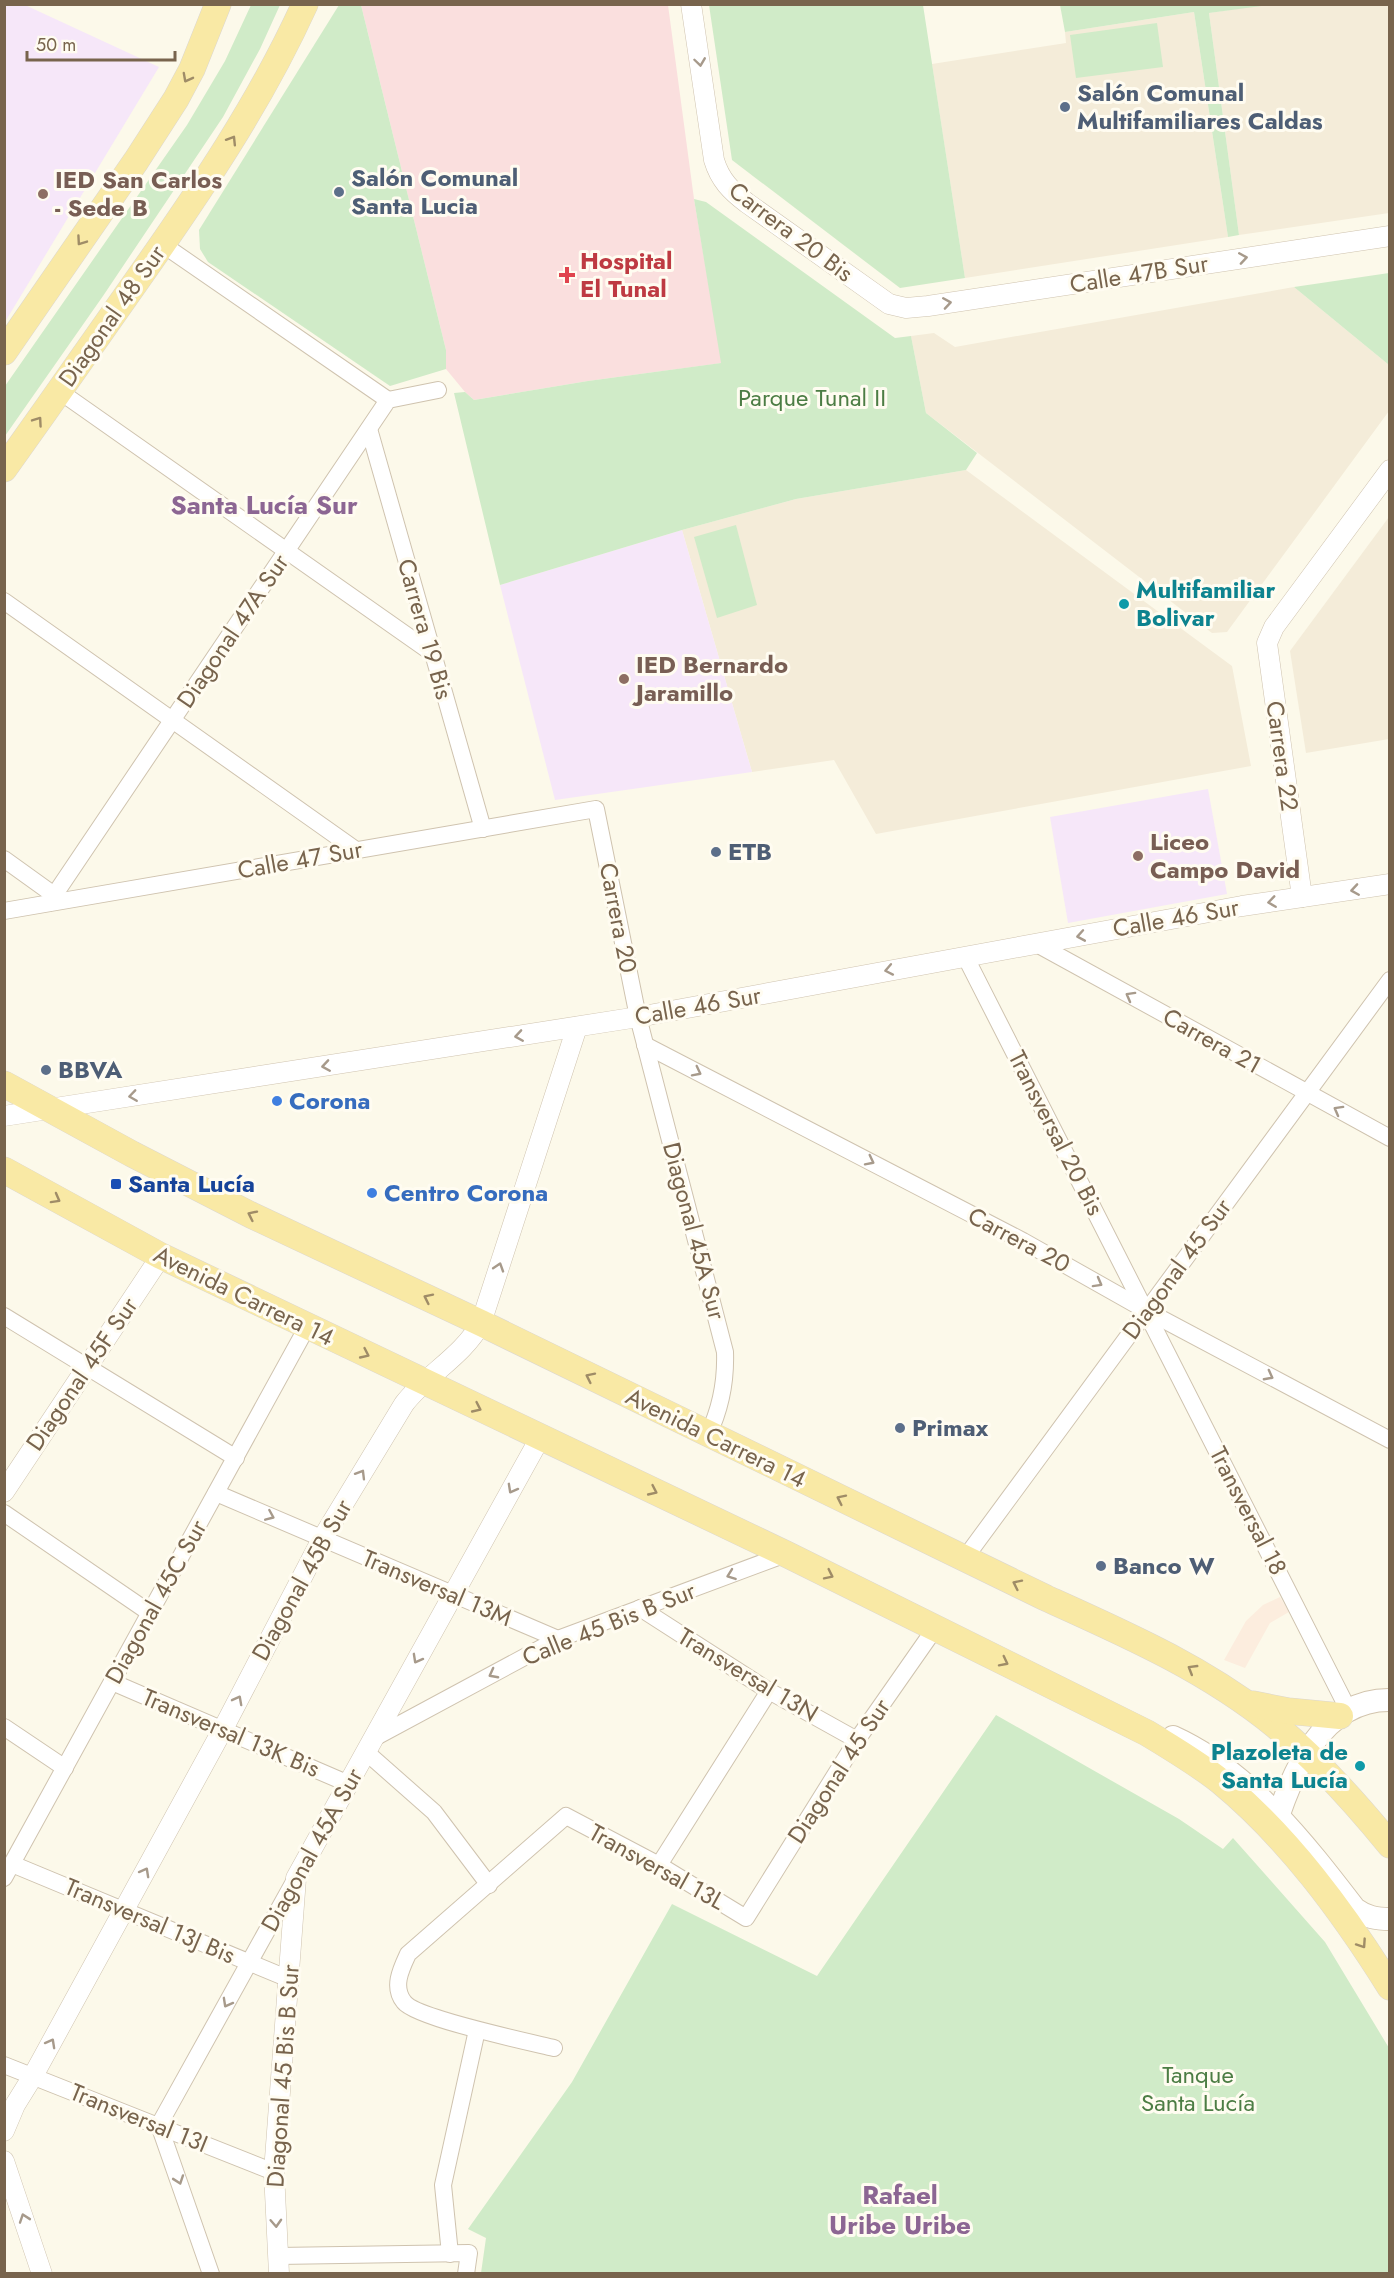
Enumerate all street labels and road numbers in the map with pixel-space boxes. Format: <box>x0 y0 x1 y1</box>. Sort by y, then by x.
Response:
street label: Carrera 20 Bis <box>722 173 861 290</box>
street label: Diagonal 48 Sur <box>50 237 174 394</box>
street label: Calle 47B Sur <box>1067 245 1211 302</box>
street label: Diagonal 47A Sur <box>168 546 298 715</box>
street label: Carrera 19 Bis <box>389 555 462 703</box>
street label: Carrera 22 <box>1257 699 1308 813</box>
street label: Calle 47 Sur <box>235 831 366 888</box>
street label: Carrera 20 <box>591 860 646 976</box>
street label: Calle 46 Sur <box>1110 889 1243 946</box>
street label: Calle 46 Sur <box>632 977 765 1034</box>
street label: Carrera 21 <box>1157 999 1268 1082</box>
street label: Transversal 20 Bis <box>1000 1044 1113 1221</box>
street label: Diagonal 45A Sur <box>654 1138 735 1324</box>
street label: Diagonal 45 Sur <box>1114 1190 1240 1346</box>
street label: Carrera 20 <box>962 1198 1077 1281</box>
street label: Avenida Carrera 14 <box>148 1237 340 1354</box>
street label: Diagonal 45F Sur <box>17 1289 146 1457</box>
street label: Avenida Carrera 14 <box>620 1379 812 1496</box>
street label: Transversal 18 <box>1201 1441 1296 1581</box>
street label: Diagonal 45B Sur <box>243 1492 361 1667</box>
street label: Diagonal 45C Sur <box>96 1513 216 1690</box>
street label: Transversal 13M <box>357 1540 517 1635</box>
street label: Calle 45 Bis B Sur <box>517 1572 702 1674</box>
street label: Transversal 13N <box>671 1619 825 1730</box>
street label: Transversal 13K Bis <box>137 1679 325 1786</box>
street label: Diagonal 45 Sur <box>779 1691 899 1850</box>
street label: Diagonal 45A Sur <box>252 1761 371 1938</box>
street label: Transversal 13L <box>583 1815 732 1918</box>
street label: Transversal 13J Bis <box>60 1869 241 1972</box>
street label: Diagonal 45 Bis B Sur <box>257 1962 308 2189</box>
street label: Transversal 13I <box>65 2074 213 2161</box>

